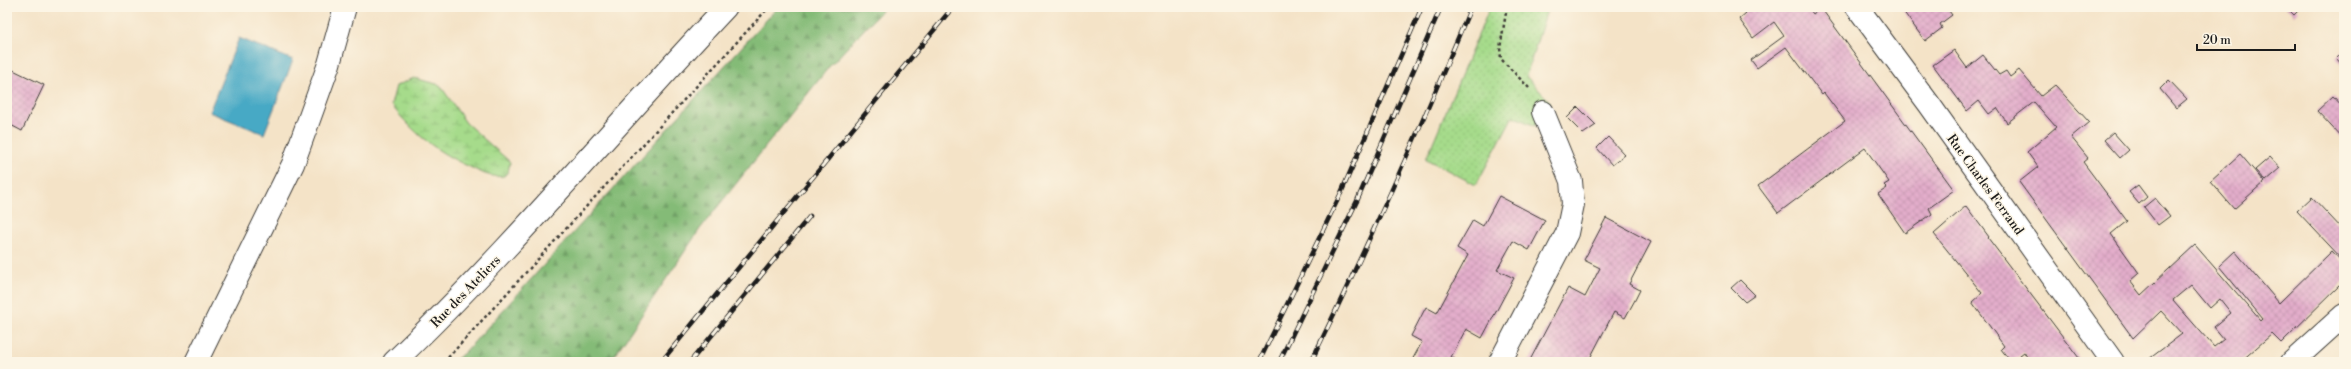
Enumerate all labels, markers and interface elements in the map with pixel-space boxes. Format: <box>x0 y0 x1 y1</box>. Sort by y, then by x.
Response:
scale bar <box>2197 26 2295 52</box>
text: 20 m <box>2203 33 2231 48</box>
street label: Rue Charles Ferrand <box>1943 131 2027 239</box>
street label: Rue des Ateliers <box>427 252 504 331</box>

